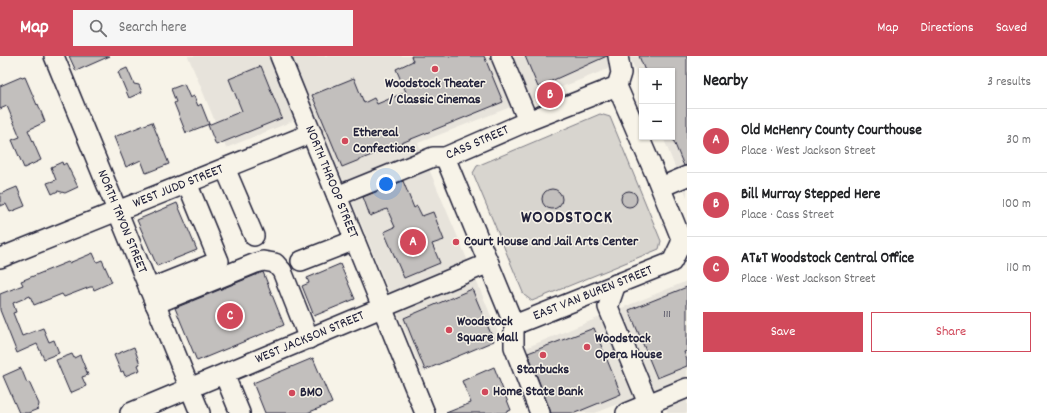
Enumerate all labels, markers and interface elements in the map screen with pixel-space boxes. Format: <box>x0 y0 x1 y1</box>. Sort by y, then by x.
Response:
search box <box>73 10 353 46</box>
text: Map <box>20 15 49 42</box>
icon: search <box>87 17 109 39</box>
text: Search here <box>119 17 187 39</box>
text: Map <box>877 18 899 38</box>
text: Directions <box>921 18 974 38</box>
text: Saved <box>996 18 1027 38</box>
marker: Woodstock Theater / Classic Cinemas <box>430 64 440 74</box>
map controls <box>639 68 675 140</box>
button: + <box>639 68 675 104</box>
text: Nearby <box>703 70 747 94</box>
text: 3 results <box>987 73 1031 92</box>
place label: Woodstock Theater / Classic Cinemas <box>385 74 486 110</box>
pin: B <box>537 80 563 110</box>
button: − <box>639 104 675 140</box>
street label: CASS STREET <box>443 120 513 165</box>
text: Old McHenry County Courthouse <box>741 120 922 142</box>
street label: NORTH THROOP STREET <box>299 123 363 242</box>
place label: Ethereal Confections <box>353 123 416 159</box>
text: A <box>712 131 720 150</box>
text: 30 m <box>1006 131 1031 150</box>
marker: Ethereal Confections <box>340 136 350 146</box>
text: Place · West Jackson Street <box>741 142 876 161</box>
street label: WEST JUDD STREET <box>130 159 227 214</box>
street label: NORTH TRYON STREET <box>92 167 152 277</box>
your location <box>376 174 396 194</box>
text: Bill Murray Stepped Here <box>741 184 880 206</box>
text: B <box>713 195 719 214</box>
text: 100 m <box>1002 195 1031 214</box>
district label: WOODSTOCK <box>521 206 613 231</box>
text: Place · Cass Street <box>741 206 834 225</box>
pin: A <box>400 227 426 257</box>
place label: Court House and Jail Arts Center <box>464 232 639 252</box>
marker: Court House and Jail Arts Center <box>451 237 461 247</box>
text: AT&T Woodstock Central Office <box>741 248 914 270</box>
text: C <box>713 259 719 278</box>
text: 110 m <box>1006 259 1031 278</box>
street label: EAST VAN BUREN STREET <box>530 261 656 326</box>
text: Place · West Jackson Street <box>741 270 876 289</box>
pin: C <box>217 301 243 331</box>
street label: WEST JACKSON STREET <box>252 306 368 370</box>
house number: 111 <box>663 306 671 323</box>
place label: Woodstock Square Mall <box>457 312 519 348</box>
button: Save <box>703 312 863 352</box>
button: Share <box>871 312 1031 352</box>
marker: Woodstock Square Mall <box>444 325 454 335</box>
place label: Woodstock Opera House <box>595 329 662 365</box>
marker: Woodstock Opera House <box>582 342 592 352</box>
marker: Starbucks <box>538 350 548 360</box>
place label: Starbucks <box>517 360 569 380</box>
place label: Home State Bank <box>493 382 583 402</box>
place label: BMO <box>300 383 323 403</box>
marker: Home State Bank <box>480 387 490 397</box>
marker: BMO <box>287 388 297 398</box>

